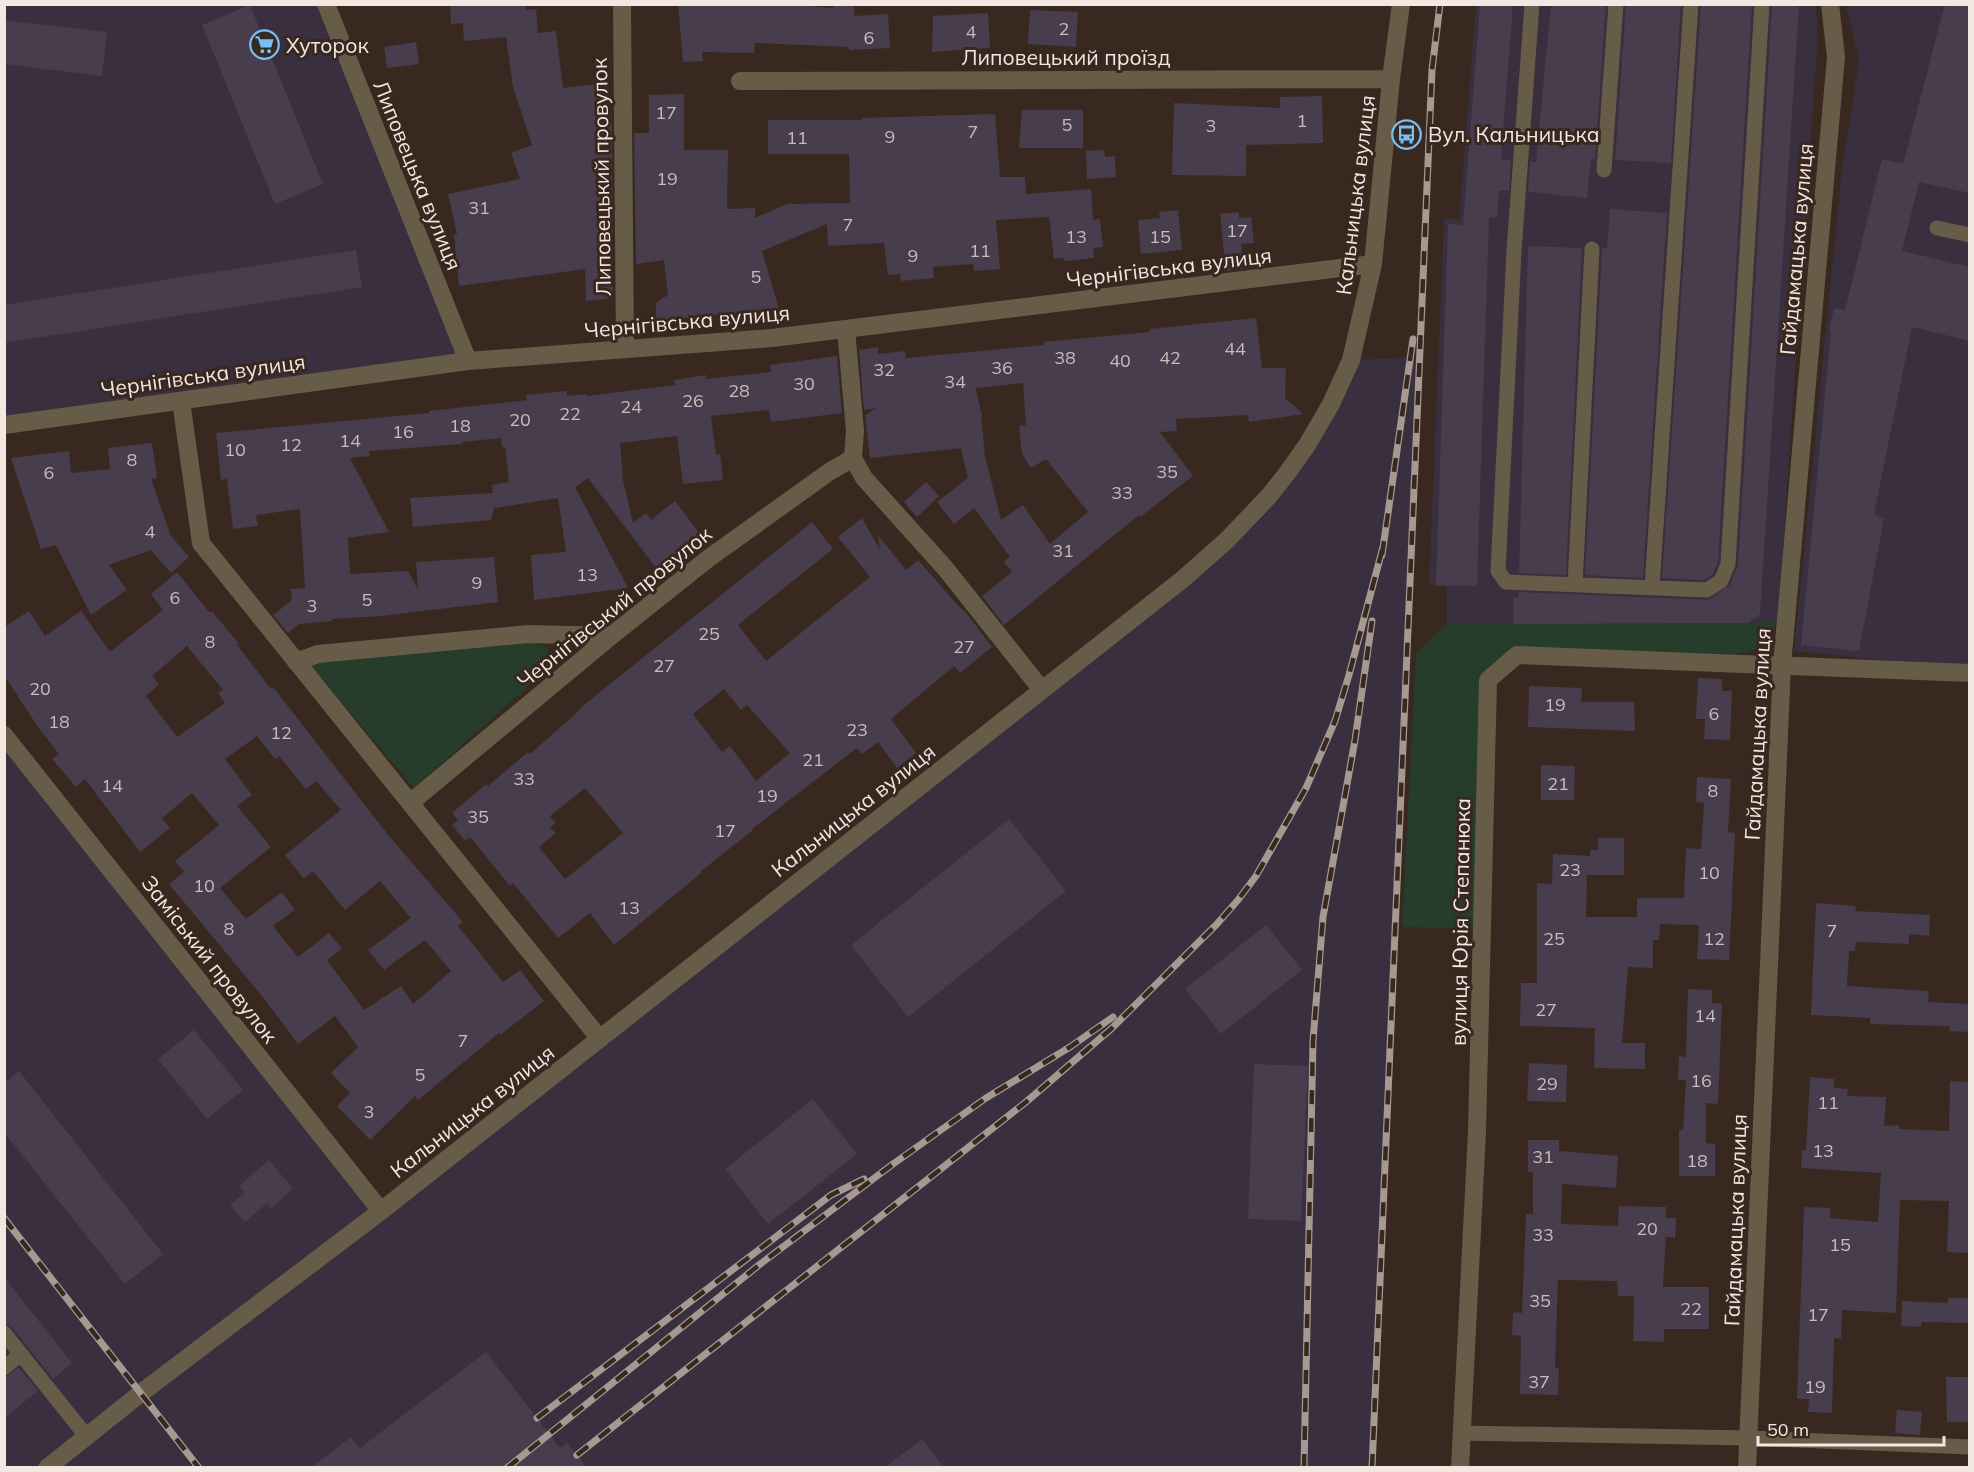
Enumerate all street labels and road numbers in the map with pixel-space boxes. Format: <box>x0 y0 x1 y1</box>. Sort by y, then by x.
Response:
street label: Липовецький проїзд <box>961 44 1171 70</box>
street label: Липовецький провулок <box>586 57 616 296</box>
street label: Липовецька вулиця <box>368 76 468 274</box>
street label: Кальницька вулиця <box>1330 94 1380 296</box>
street label: Гайдамацька вулиця <box>1774 142 1818 356</box>
street label: Чернігівська вулиця <box>1065 242 1273 292</box>
street label: Чернігівська вулиця <box>583 299 791 343</box>
street label: Чернігівська вулиця <box>99 348 307 402</box>
street label: Чернігівський провулок <box>512 520 717 693</box>
street label: Гайдамацька вулиця <box>1738 627 1776 841</box>
street label: Кальницька вулиця <box>766 738 940 882</box>
street label: вулиця Юрія Степанюка <box>1445 798 1475 1046</box>
street label: Заміський провулок <box>136 870 284 1049</box>
street label: Кальницька вулиця <box>385 1039 559 1183</box>
street label: Гайдамацька вулиця <box>1718 1113 1752 1327</box>

